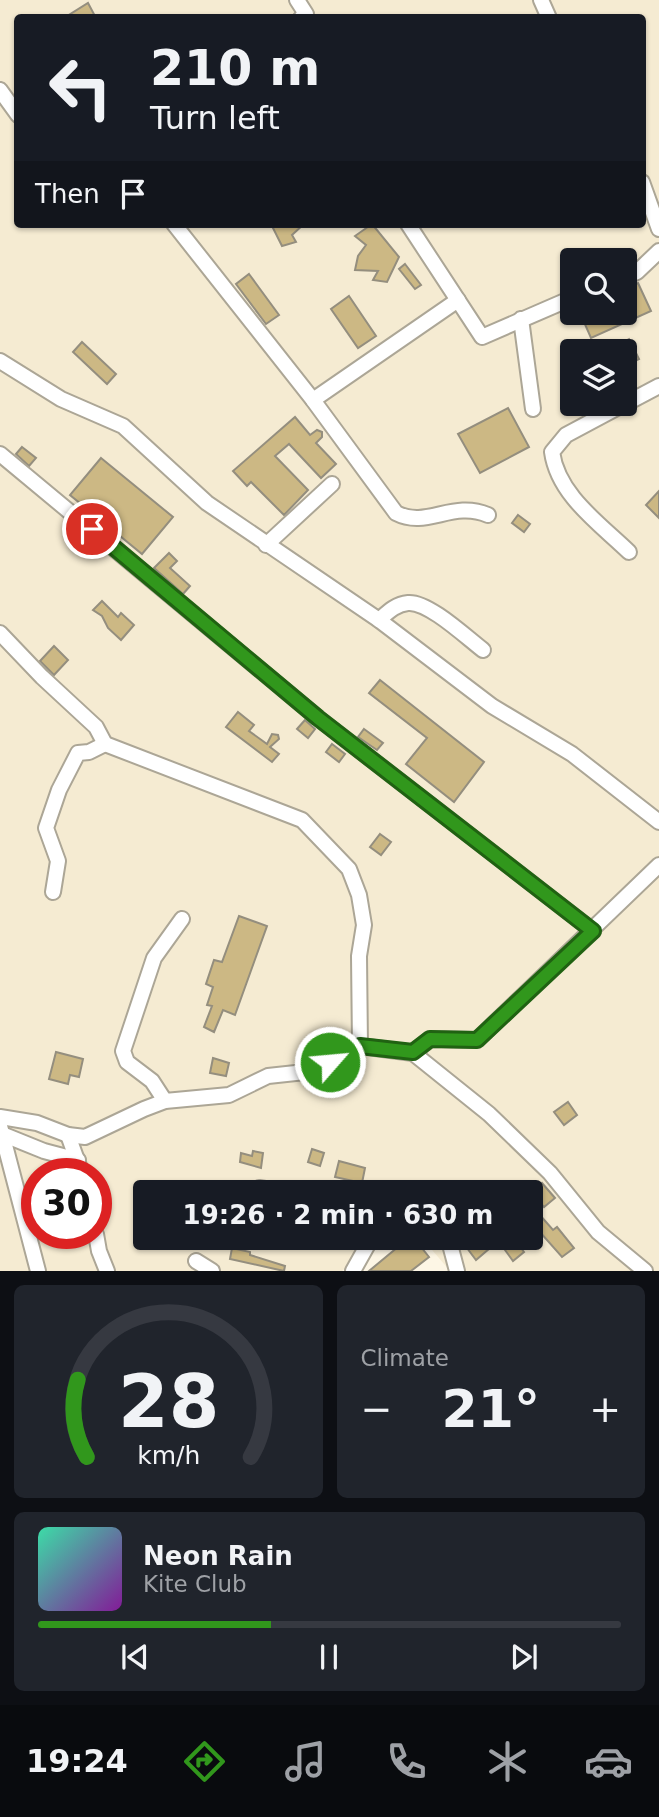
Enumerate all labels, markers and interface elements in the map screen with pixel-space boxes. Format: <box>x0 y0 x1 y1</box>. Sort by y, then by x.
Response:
text: 210 m <box>150 40 320 97</box>
icon: left <box>35 42 126 133</box>
text: Turn left <box>150 99 280 137</box>
icon: arrive <box>114 175 152 213</box>
text: Then <box>35 179 100 209</box>
map controls <box>560 248 637 416</box>
button: search <box>560 248 637 325</box>
button: layers <box>560 339 637 416</box>
pin <box>62 499 122 559</box>
icon: arrive <box>73 510 111 548</box>
position arrow <box>293 1025 367 1099</box>
speed limit sign: 30 <box>21 1158 112 1249</box>
text: 19:26 · 2 min · 630 m <box>183 1200 493 1230</box>
text: Climate <box>361 1345 449 1371</box>
text: 28 <box>118 1360 219 1445</box>
text: 21° <box>442 1379 540 1439</box>
text: − <box>361 1387 392 1431</box>
text: + <box>589 1387 621 1431</box>
text: km/h <box>137 1441 200 1470</box>
text: Neon Rain <box>143 1541 293 1571</box>
text: Kite Club <box>143 1571 247 1597</box>
icon: previous <box>116 1638 154 1676</box>
icon: pause <box>310 1638 348 1676</box>
icon: next <box>505 1638 543 1676</box>
icon: directions <box>180 1737 229 1786</box>
icon: music <box>281 1737 330 1786</box>
icon: phone <box>382 1737 431 1786</box>
icon: climate <box>483 1737 532 1786</box>
icon: car <box>584 1737 633 1786</box>
text: 19:24 <box>26 1742 128 1780</box>

